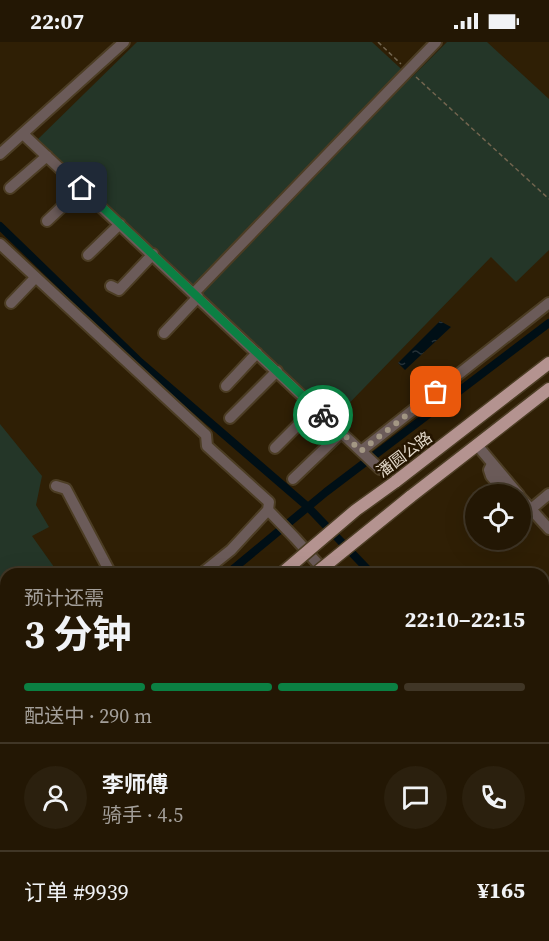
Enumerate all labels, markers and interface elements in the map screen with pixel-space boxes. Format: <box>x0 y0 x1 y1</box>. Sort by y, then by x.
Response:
text: 22:07 <box>30 6 84 36</box>
pin <box>56 162 107 213</box>
icon: home <box>65 171 98 204</box>
pin <box>410 366 461 417</box>
icon: bag <box>419 375 452 408</box>
courier <box>293 385 353 445</box>
icon: bike <box>307 399 340 432</box>
street label: 潘圆公路 <box>372 426 436 482</box>
map controls <box>465 484 531 550</box>
button: locate <box>465 484 531 550</box>
text: 预计还需 <box>24 584 104 612</box>
text: 22:10–22:15 <box>405 604 525 634</box>
text: 3 分钟 <box>24 608 131 661</box>
text: 配送中 · 290 m <box>24 702 152 730</box>
button: person <box>24 766 87 829</box>
button: chat <box>384 766 447 829</box>
button: phone <box>462 766 525 829</box>
text: 李师傅 <box>102 769 168 799</box>
text: 骑手 · 4.5 <box>102 801 183 829</box>
text: ¥165 <box>477 875 525 905</box>
text: 订单 #9939 <box>24 877 129 907</box>

